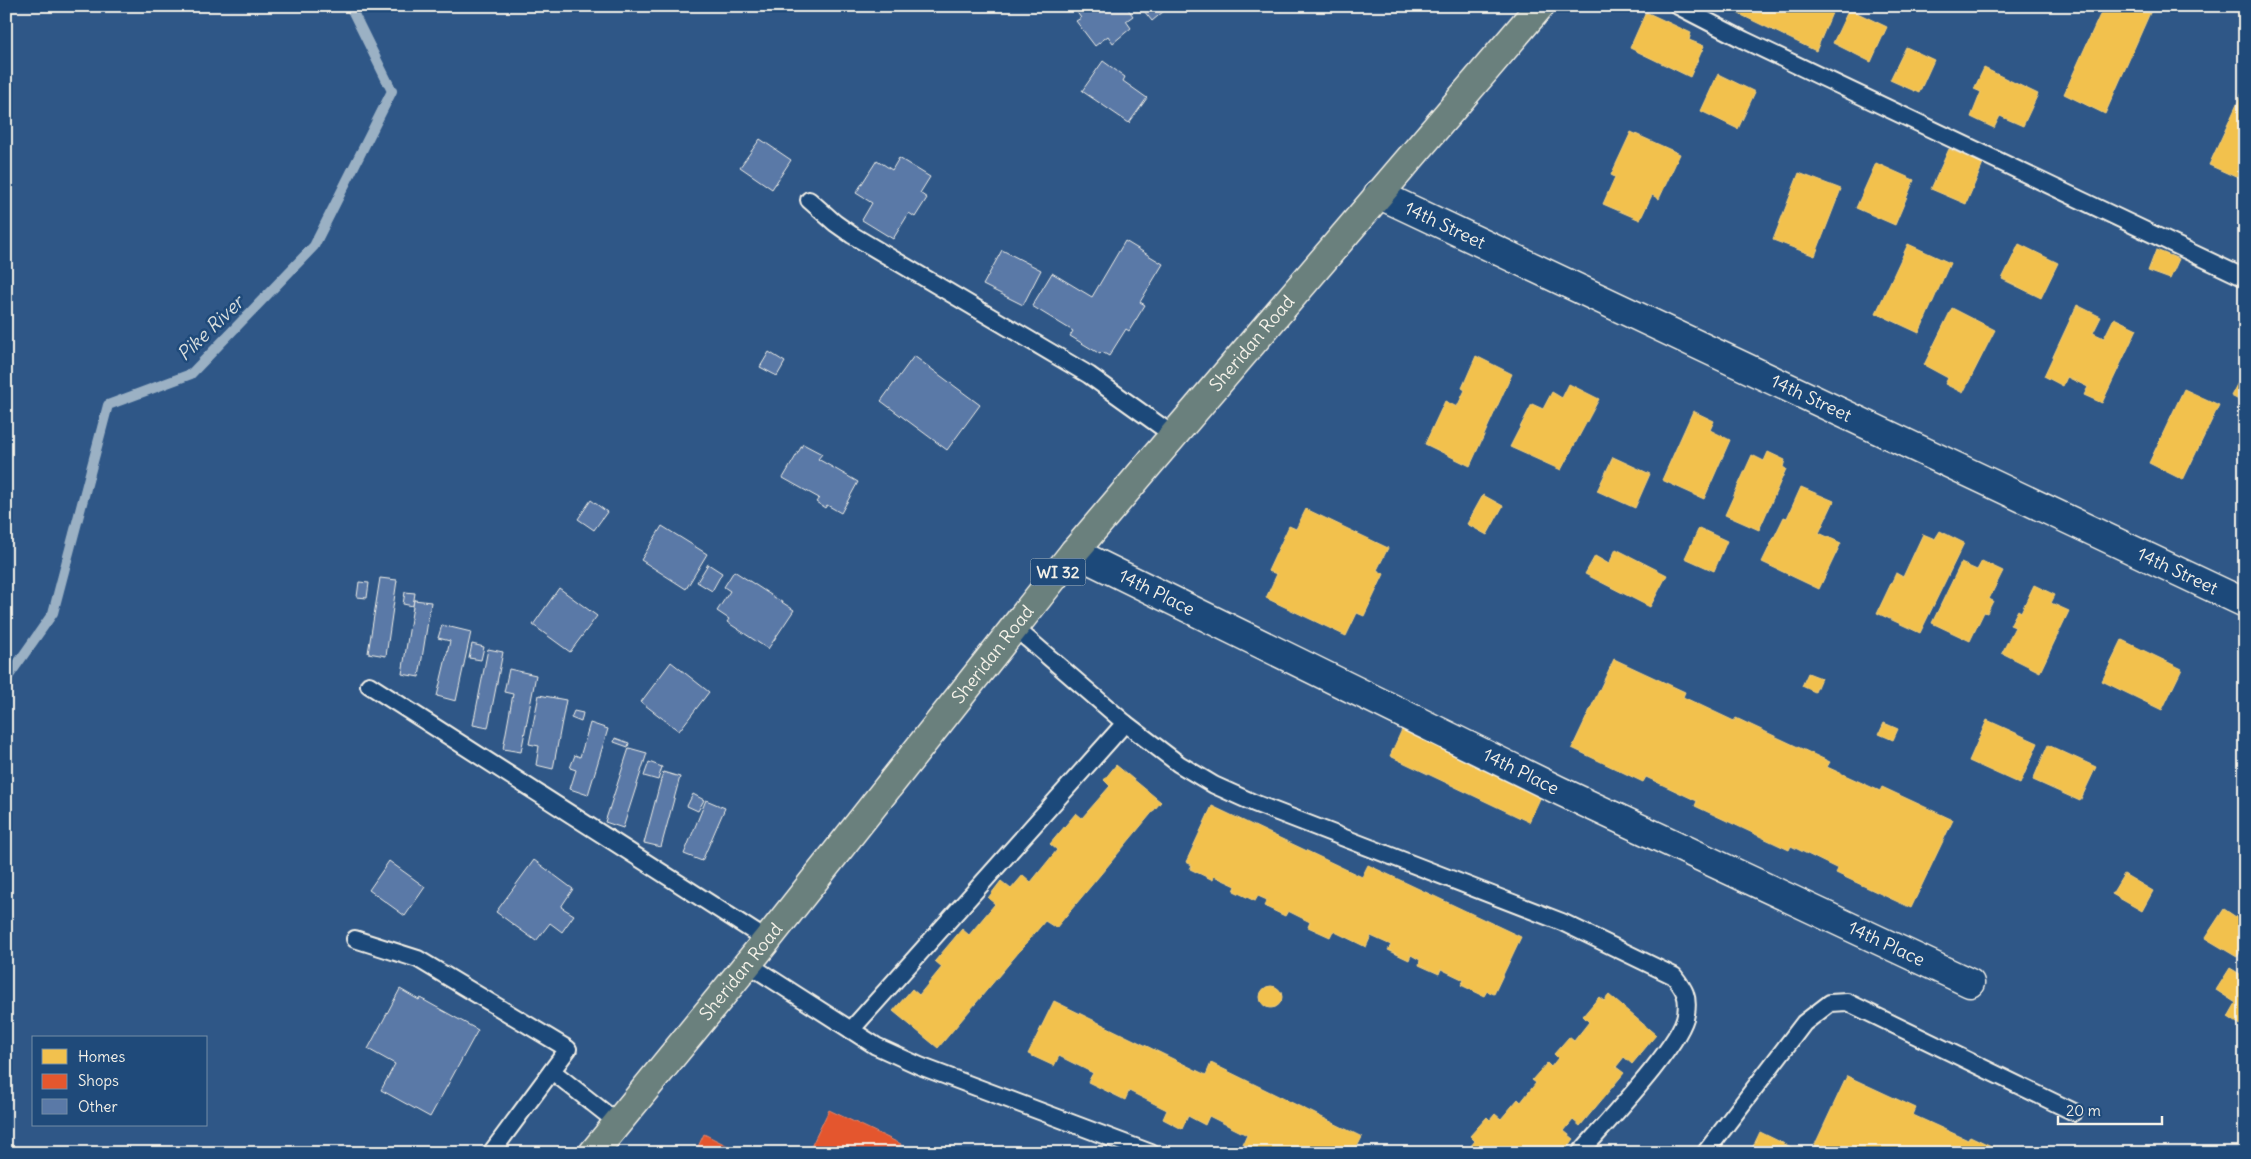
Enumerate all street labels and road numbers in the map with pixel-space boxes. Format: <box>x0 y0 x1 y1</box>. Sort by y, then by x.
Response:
street label: 14th Street <box>1401 196 1489 254</box>
street label: Sheridan Road <box>1204 290 1299 396</box>
street label: 14th Street <box>1767 369 1855 427</box>
street label: 14th Street <box>2134 542 2222 600</box>
road number: WI 32 <box>1030 558 1086 586</box>
street label: 14th Place <box>1115 564 1199 621</box>
street label: Sheridan Road <box>946 600 1039 708</box>
street label: 14th Place <box>1479 743 1563 800</box>
street label: 14th Place <box>1845 916 1929 971</box>
street label: Sheridan Road <box>694 918 787 1025</box>

